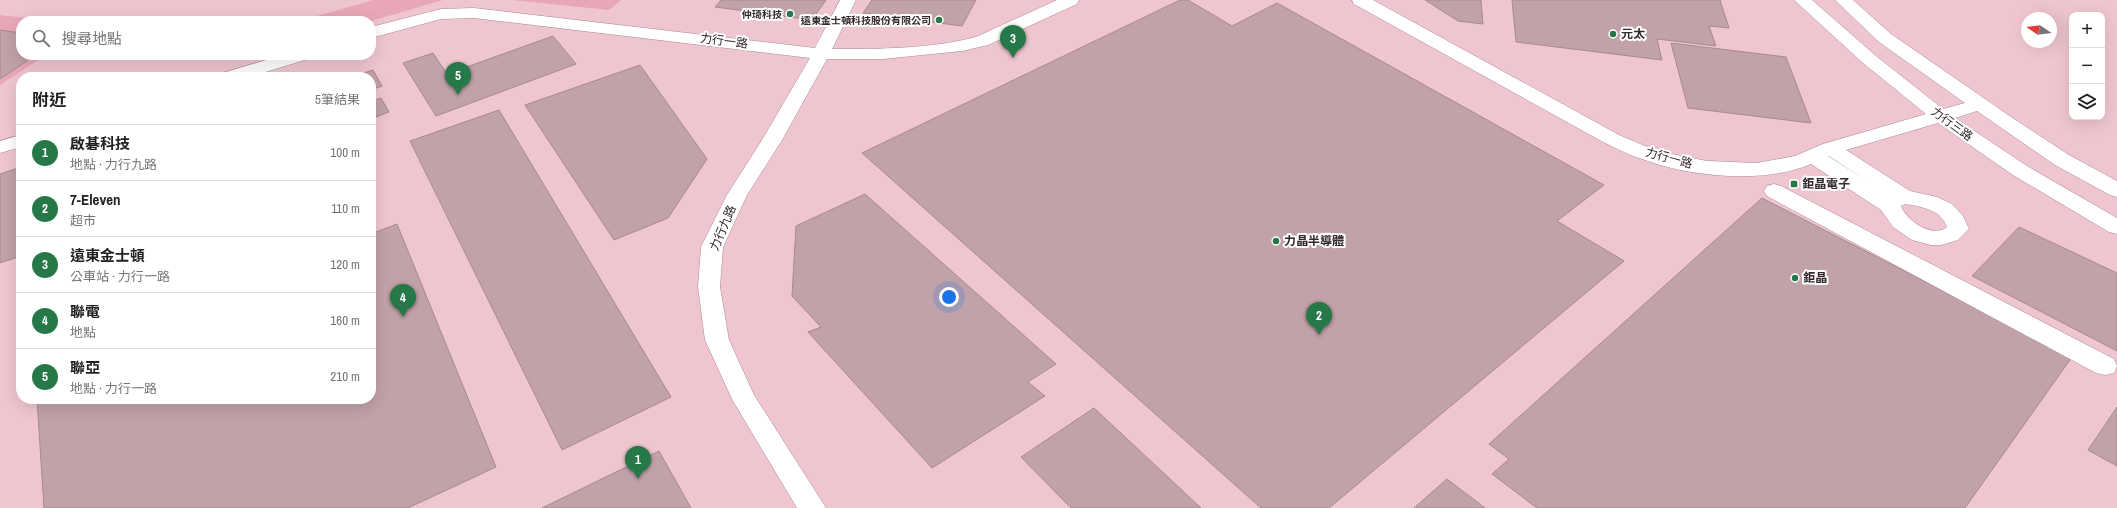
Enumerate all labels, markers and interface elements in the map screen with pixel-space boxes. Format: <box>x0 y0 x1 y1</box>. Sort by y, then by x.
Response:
place label: 仲琦科技 <box>741 8 782 21</box>
marker: 仲琦科技 <box>785 9 795 19</box>
north arrow <box>2021 12 2057 48</box>
map controls <box>2069 12 2105 120</box>
button: + <box>2069 12 2105 48</box>
place label: 遠東金士頓科技股份有限公司 <box>801 14 931 27</box>
marker: 遠東金士頓科技股份有限公司 <box>934 15 944 25</box>
search box <box>16 16 376 60</box>
pin: 3 <box>1000 25 1026 58</box>
place label: 元太 <box>1621 26 1645 42</box>
icon: search <box>30 27 52 49</box>
text: 搜尋地點 <box>62 28 122 49</box>
marker: 元太 <box>1608 29 1618 39</box>
street label: 力行一路 <box>699 30 749 52</box>
button: − <box>2069 48 2105 84</box>
pin: 5 <box>445 62 471 95</box>
button: layers <box>2069 84 2105 120</box>
text: 附近 <box>32 88 66 111</box>
text: 5筆結果 <box>315 91 360 108</box>
street label: 力行三路 <box>1928 103 1976 145</box>
text: 啟碁科技 <box>70 133 130 154</box>
text: 1 <box>42 144 48 161</box>
text: 100 m <box>330 144 360 161</box>
street label: 力行一路 <box>1644 144 1694 172</box>
text: 地點 · 力行九路 <box>70 156 157 173</box>
place label: 鉅晶電子 <box>1802 176 1850 192</box>
marker: 鉅晶電子 <box>1789 179 1799 189</box>
text: 7-Eleven <box>70 189 121 210</box>
text: 2 <box>42 200 48 217</box>
text: 110 m <box>331 200 360 217</box>
street label: 力行九路 <box>706 203 740 253</box>
text: 超市 <box>70 212 96 229</box>
place label: 力晶半導體 <box>1284 233 1344 249</box>
marker: 力晶半導體 <box>1271 236 1281 246</box>
text: 遠東金士頓 <box>70 245 145 266</box>
text: 3 <box>42 256 48 273</box>
text: 120 m <box>330 256 360 273</box>
text: 公車站 · 力行一路 <box>70 268 170 285</box>
place label: 鉅晶 <box>1803 270 1827 286</box>
marker: 鉅晶 <box>1790 273 1800 283</box>
pin: 4 <box>390 284 416 317</box>
your location <box>939 287 959 307</box>
text: 聯電 <box>70 301 100 322</box>
pin: 2 <box>1306 302 1332 335</box>
text: 4 <box>42 312 48 329</box>
text: 160 m <box>330 312 360 329</box>
text: 地點 <box>70 324 96 341</box>
text: 聯亞 <box>70 357 100 378</box>
text: 5 <box>42 368 48 385</box>
text: 210 m <box>330 368 360 385</box>
text: 地點 · 力行一路 <box>70 380 157 397</box>
pin: 1 <box>625 446 651 479</box>

